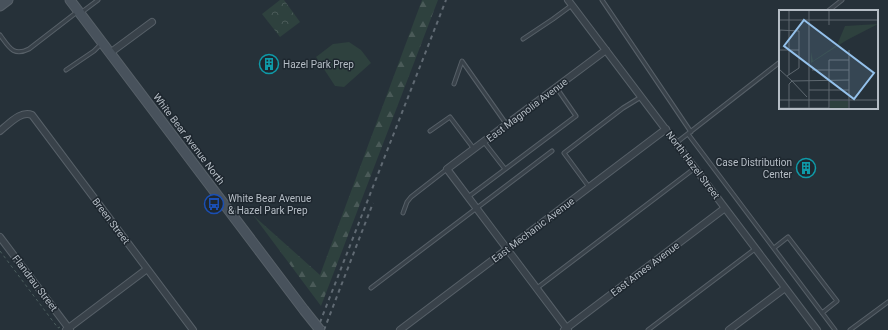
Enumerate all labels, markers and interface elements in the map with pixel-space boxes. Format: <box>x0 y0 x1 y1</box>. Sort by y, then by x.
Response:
inset map <box>779 10 878 109</box>
building icon: Hazel Park Prep <box>258 53 280 75</box>
place label: Hazel Park Prep <box>283 59 354 70</box>
street label: East Magnolia Avenue <box>484 76 570 144</box>
street label: White Bear Avenue North <box>151 91 227 187</box>
street label: North Hazel Street <box>664 129 722 201</box>
place label: Case Distribution Center <box>716 157 793 180</box>
building icon: Case Distribution Center <box>795 157 817 179</box>
bus stop icon: White Bear Avenue & Hazel Park Prep <box>203 193 225 215</box>
place label: White Bear Avenue & Hazel Park Prep <box>228 193 311 216</box>
street label: East Mechanic Avenue <box>490 195 576 265</box>
street label: Breen Street <box>90 196 132 246</box>
street label: East Ames Avenue <box>609 240 681 298</box>
street label: Flandrau Street <box>10 253 60 313</box>

